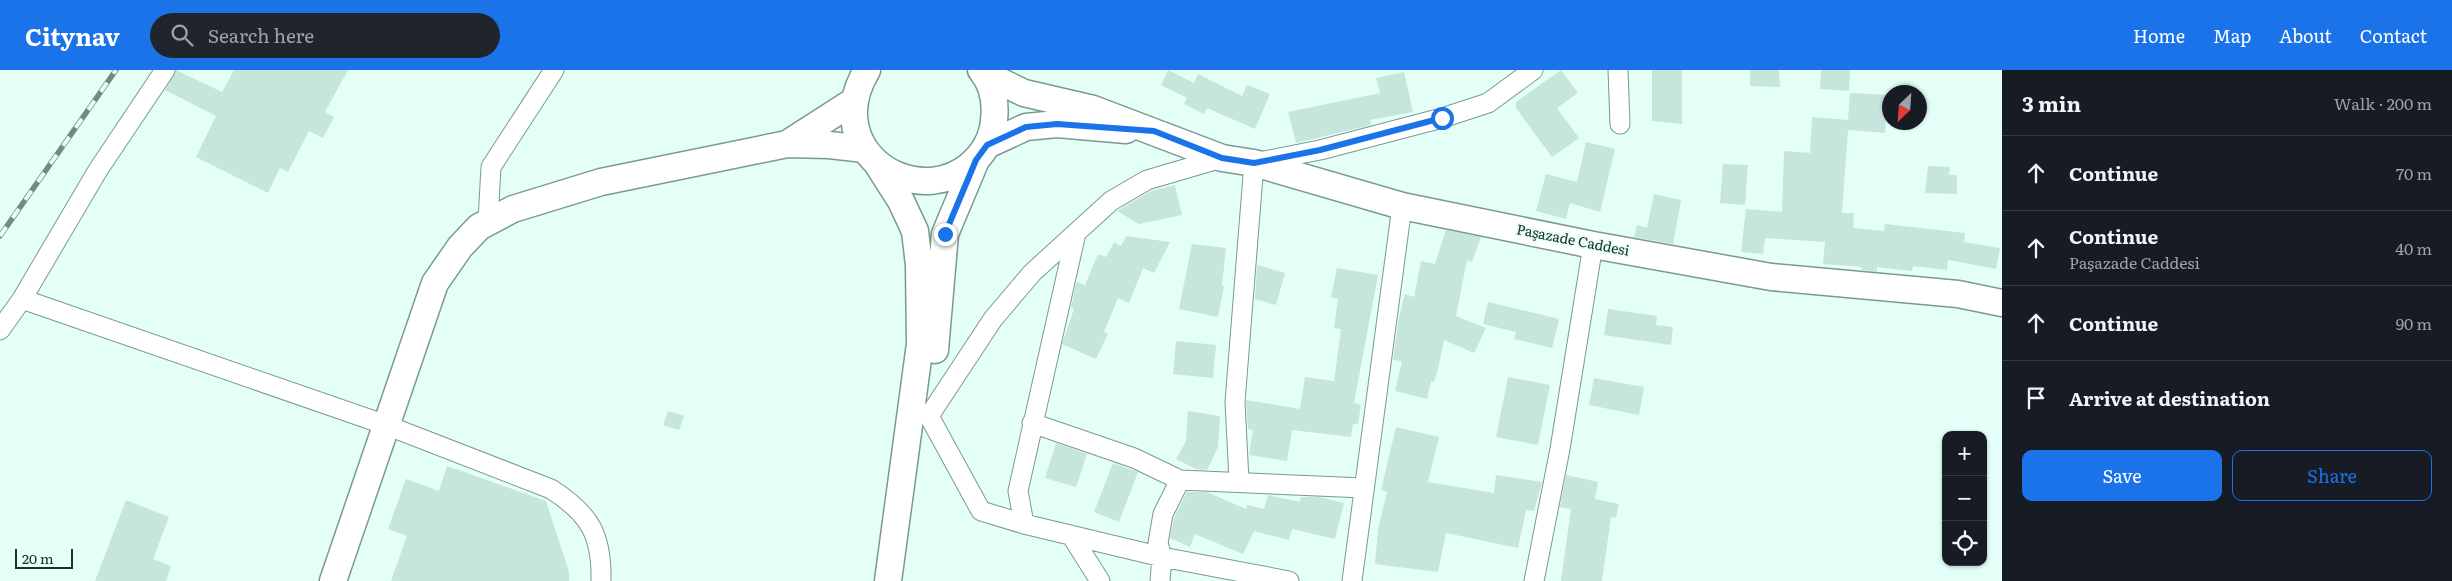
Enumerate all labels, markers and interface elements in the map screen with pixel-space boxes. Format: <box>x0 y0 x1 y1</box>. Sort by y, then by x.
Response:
search box <box>150 13 500 58</box>
text: Citynav <box>25 18 120 53</box>
icon: search <box>168 21 196 49</box>
text: Search here <box>208 21 314 49</box>
text: Home <box>2133 22 2185 49</box>
text: Map <box>2213 22 2251 49</box>
text: About <box>2279 22 2332 49</box>
text: Contact <box>2360 22 2427 49</box>
north arrow <box>1882 85 1927 130</box>
text: 3 min <box>2022 87 2081 118</box>
text: Walk · 200 m <box>2334 91 2432 115</box>
route start <box>1431 107 1454 130</box>
icon: ahead <box>2022 159 2050 187</box>
text: Continue <box>2069 159 2158 187</box>
text: 70 m <box>2396 161 2432 185</box>
street label: Paşazade Caddesi <box>1515 218 1632 260</box>
text: Continue <box>2069 222 2158 250</box>
route end <box>934 223 957 246</box>
icon: ahead <box>2022 234 2050 262</box>
text: 40 m <box>2395 236 2432 260</box>
text: Paşazade Caddesi <box>2069 250 2200 274</box>
icon: ahead <box>2022 309 2050 337</box>
text: Continue <box>2069 309 2158 337</box>
text: 90 m <box>2396 311 2432 335</box>
icon: arrive <box>2022 384 2050 412</box>
text: Arrive at destination <box>2069 384 2270 412</box>
map controls <box>1942 431 1987 566</box>
button: + <box>1942 431 1987 476</box>
button: Save <box>2022 450 2222 501</box>
button: Share <box>2232 450 2432 501</box>
button: − <box>1942 476 1987 521</box>
button: locate <box>1942 521 1987 566</box>
scale bar <box>15 546 72 569</box>
text: 20 m <box>22 548 54 568</box>

